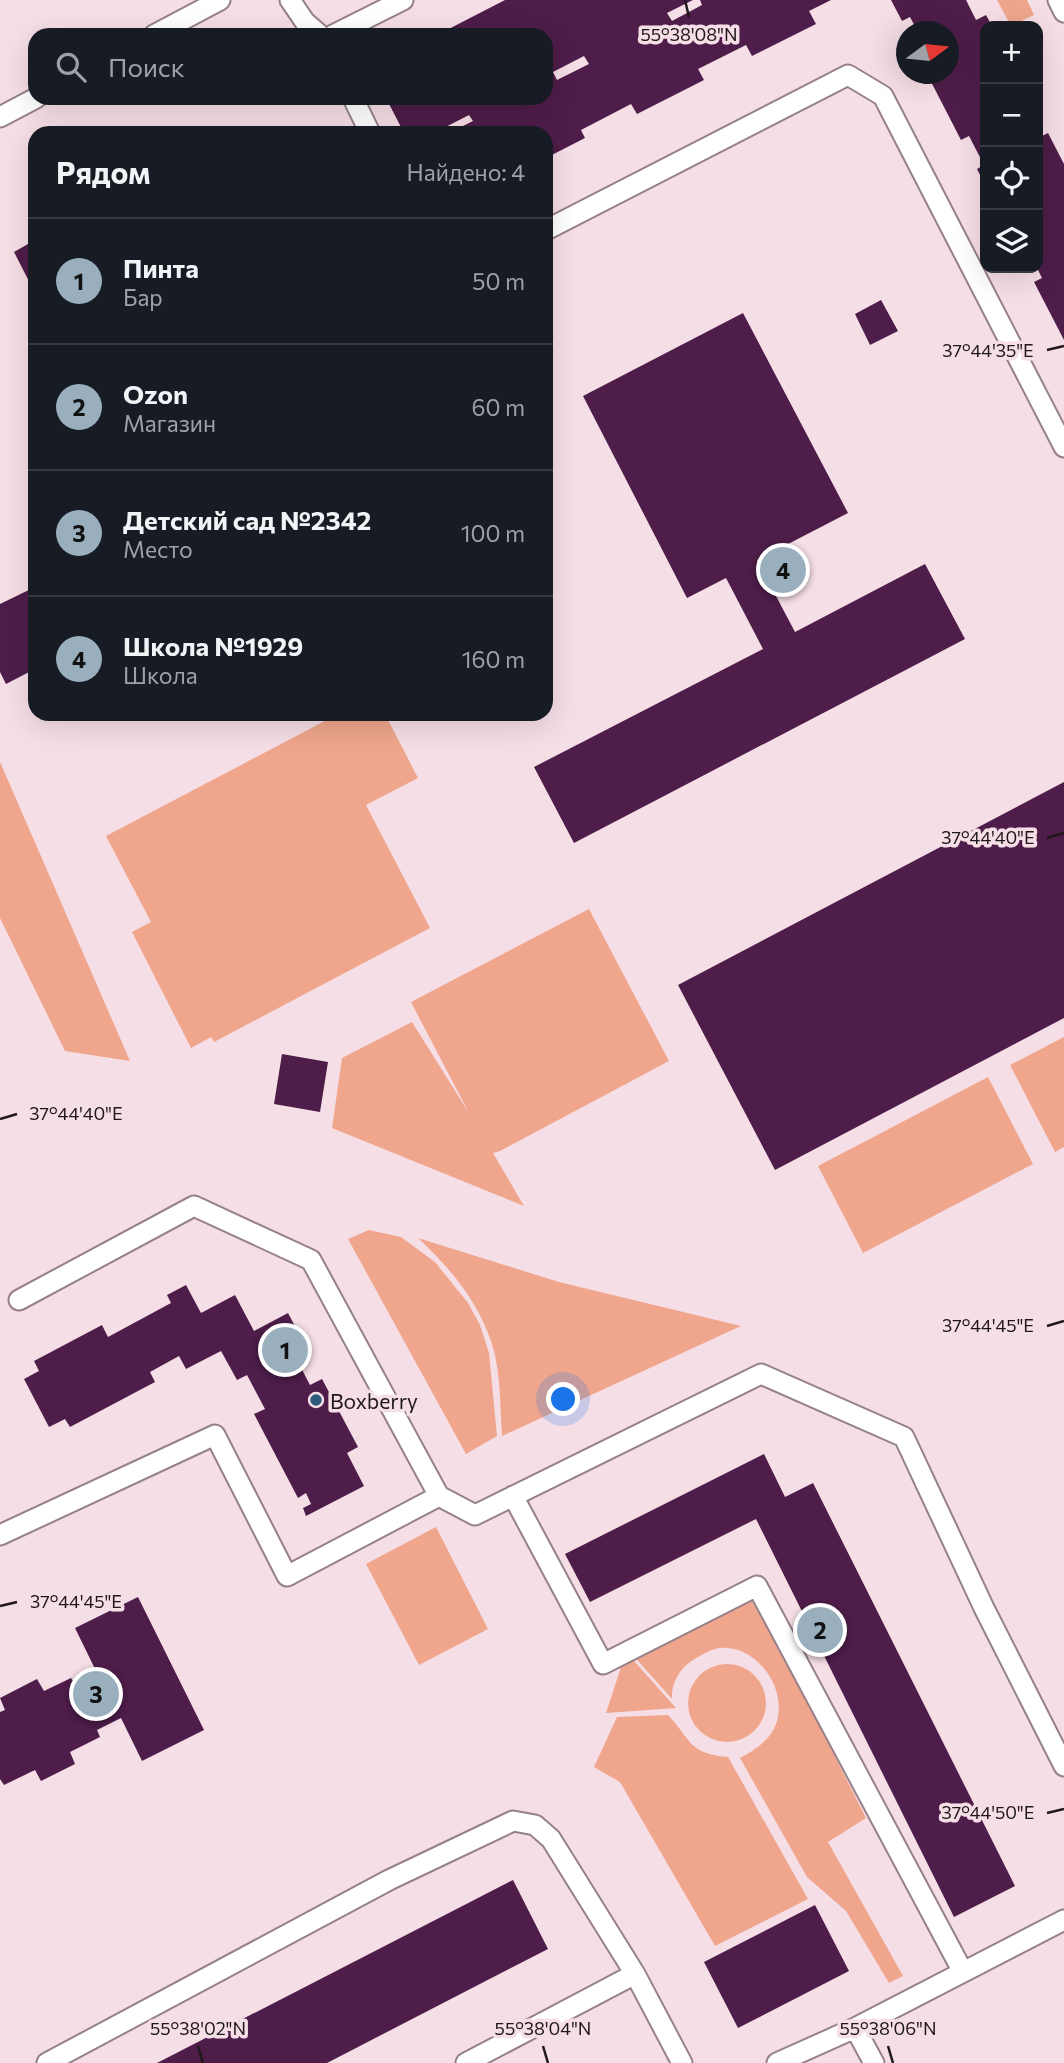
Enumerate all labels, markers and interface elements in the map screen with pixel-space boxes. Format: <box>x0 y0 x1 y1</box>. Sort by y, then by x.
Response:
north arrow <box>896 21 959 84</box>
map controls <box>980 21 1043 273</box>
button: + <box>980 21 1043 84</box>
text: 55°38'08"N <box>641 23 737 45</box>
search box <box>28 28 553 105</box>
icon: search <box>52 48 90 86</box>
text: Поиск <box>108 51 185 82</box>
button: − <box>980 84 1043 147</box>
button: locate <box>980 147 1043 210</box>
text: Рядом <box>56 153 150 190</box>
text: Найдено: 4 <box>407 158 525 186</box>
button: layers <box>980 210 1043 273</box>
text: Пинта <box>123 252 199 283</box>
text: 1 <box>74 267 84 295</box>
text: 50 m <box>472 267 525 295</box>
text: Бар <box>123 283 163 311</box>
text: 37°44'35"E <box>942 339 1034 361</box>
text: Ozon <box>123 378 188 409</box>
text: 2 <box>72 393 86 421</box>
text: 60 m <box>472 393 525 421</box>
text: Магазин <box>123 409 216 437</box>
text: Детский сад №2342 <box>123 504 371 535</box>
text: 3 <box>72 519 86 547</box>
text: 100 m <box>461 519 525 547</box>
text: Место <box>123 535 193 563</box>
pin: 4 <box>760 544 806 596</box>
text: Школа №1929 <box>123 630 303 661</box>
text: 4 <box>72 645 86 673</box>
text: 160 m <box>462 645 525 673</box>
text: Школа <box>123 661 198 689</box>
text: 37°44'40"E <box>941 826 1035 848</box>
text: 37°44'40"E <box>29 1102 123 1124</box>
text: 37°44'45"E <box>942 1314 1034 1336</box>
pin: 1 <box>262 1324 308 1376</box>
your location <box>546 1382 580 1416</box>
place label: Boxberry <box>330 1388 418 1413</box>
marker: Boxberry <box>308 1392 324 1408</box>
text: 37°44'45"E <box>30 1590 122 1612</box>
pin: 2 <box>797 1604 843 1656</box>
pin: 3 <box>73 1668 119 1720</box>
text: 37°44'50"E <box>941 1801 1035 1823</box>
text: 55°38'02"N <box>150 2017 246 2039</box>
text: 55°38'04"N <box>495 2017 591 2039</box>
text: 55°38'06"N <box>840 2017 936 2039</box>

